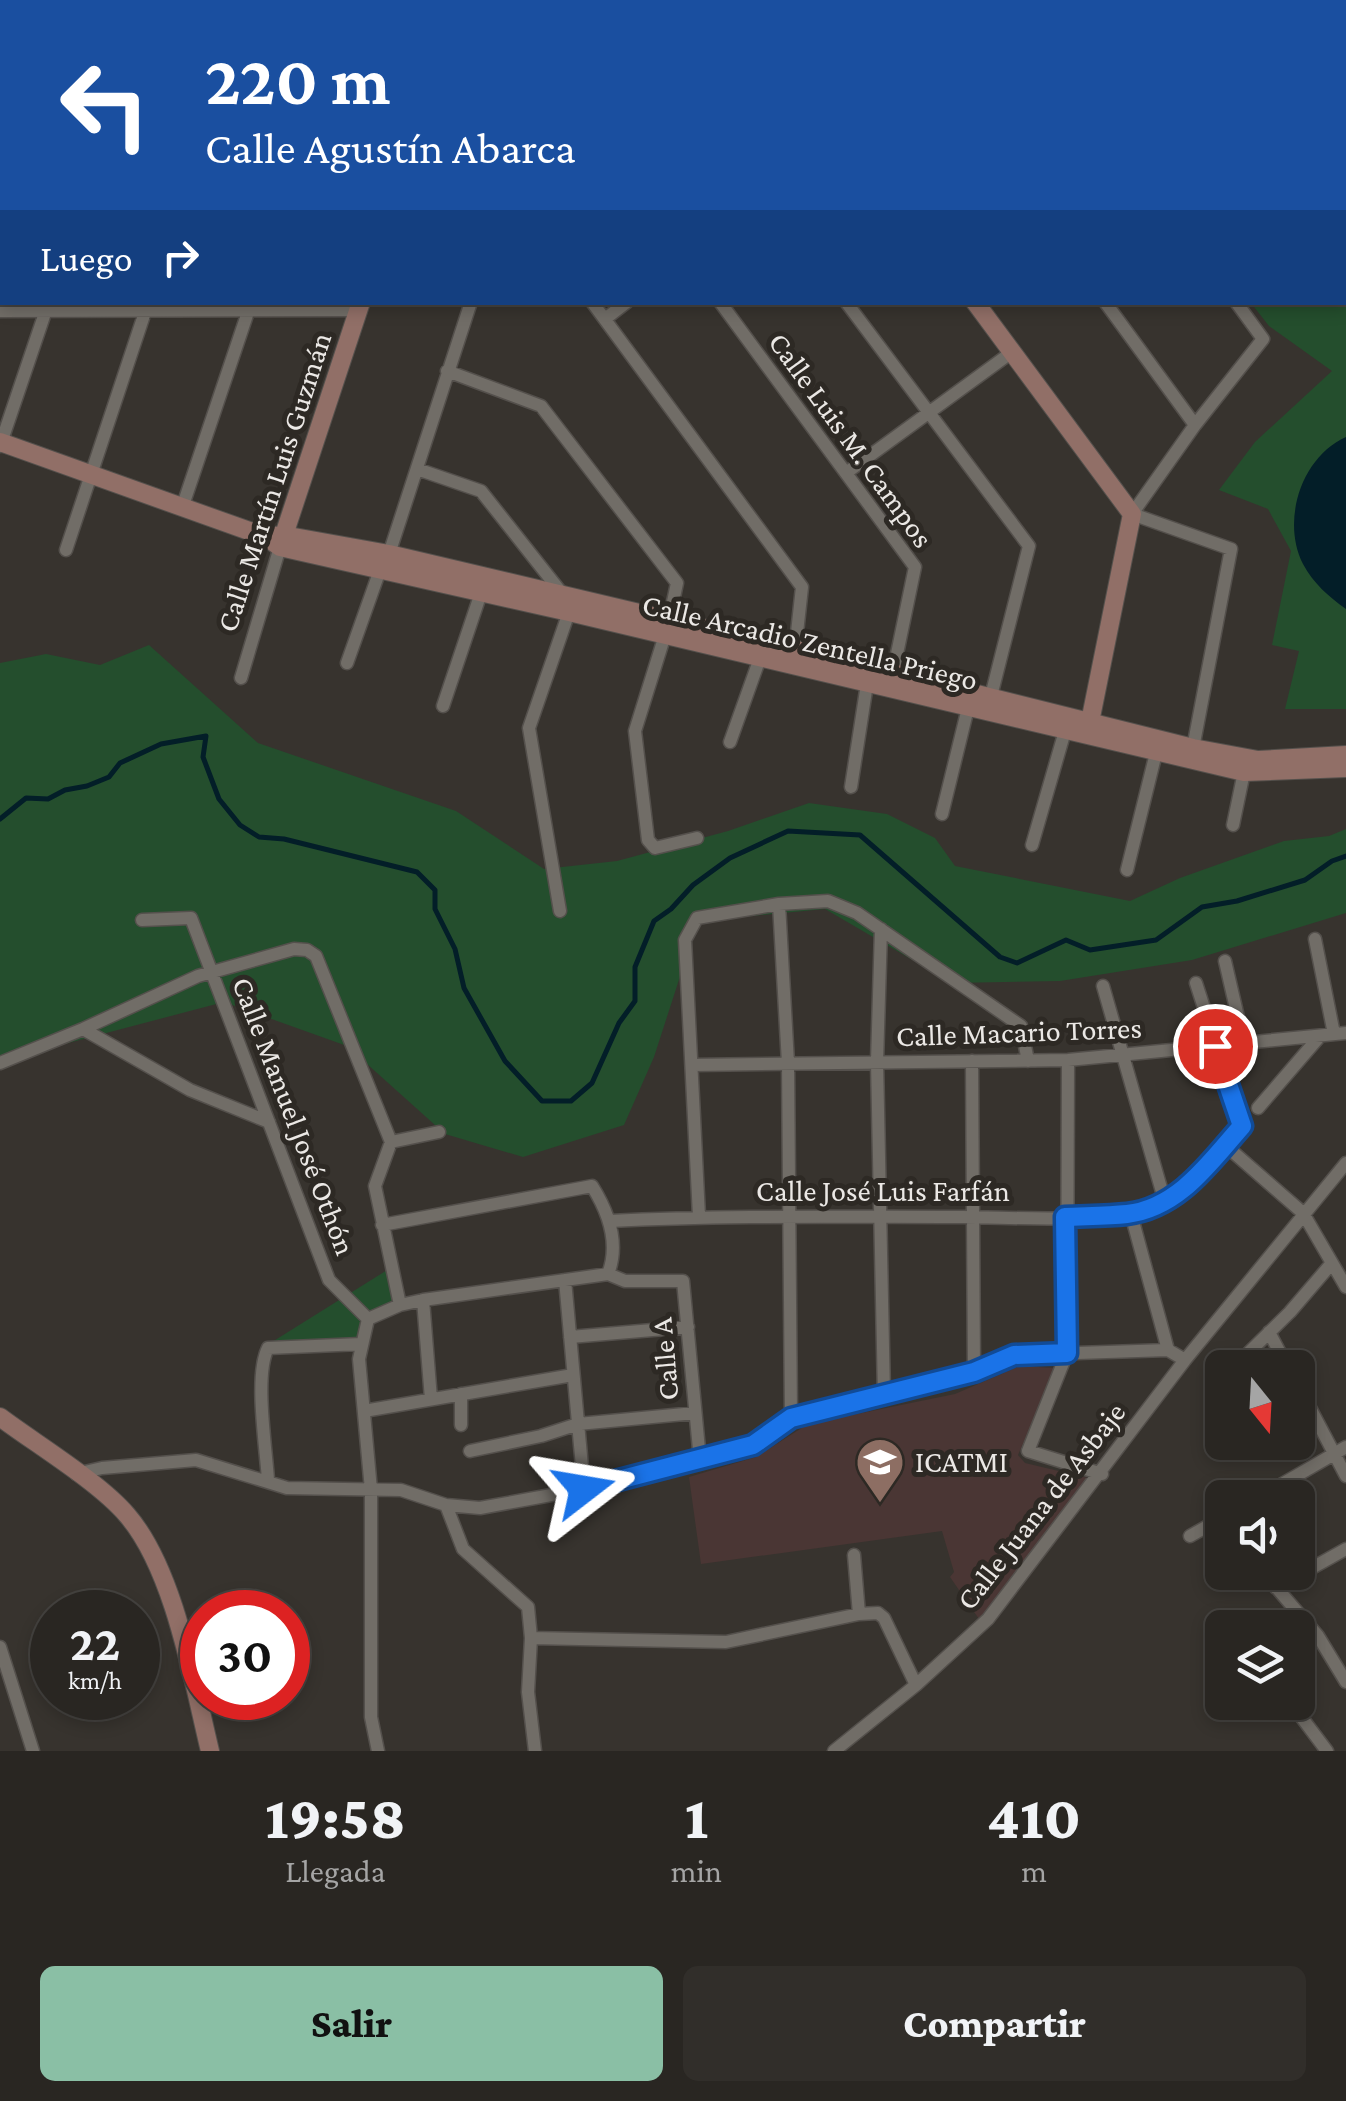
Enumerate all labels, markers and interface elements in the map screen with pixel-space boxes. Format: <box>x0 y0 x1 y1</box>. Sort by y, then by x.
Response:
icon: left <box>40 40 170 170</box>
text: 220 m <box>205 41 391 119</box>
text: Calle Agustín Abarca <box>205 123 576 173</box>
icon: right <box>153 230 208 285</box>
text: Luego <box>40 237 133 279</box>
street label: Calle Luis M. Campos <box>762 326 940 554</box>
street label: Calle Martín Luis Guzmán <box>210 328 338 636</box>
street label: Calle Arcadio Zentella Priego <box>639 587 981 697</box>
street label: Calle Manuel José Othón <box>226 972 363 1259</box>
pin <box>1173 1004 1258 1089</box>
street label: Calle Macario Torres <box>896 1011 1142 1052</box>
icon: arrive <box>1188 1019 1243 1074</box>
street label: Calle José Luis Farfán <box>756 1174 1010 1207</box>
street label: Calle A <box>644 1315 685 1402</box>
north arrow <box>1205 1350 1315 1460</box>
map controls <box>1205 1350 1315 1720</box>
street label: Calle Juana de Asbaje <box>950 1396 1132 1616</box>
school or university icon: ICATMI <box>854 1436 906 1504</box>
position arrow <box>532 1437 636 1541</box>
place label: ICATMI <box>915 1445 1008 1478</box>
button: sound <box>1205 1480 1315 1590</box>
speed limit sign: 30 <box>180 1590 310 1720</box>
button: layers <box>1205 1610 1315 1720</box>
text: 22 <box>70 1615 120 1671</box>
text: km/h <box>68 1667 122 1694</box>
text: 19:58 <box>265 1784 406 1851</box>
text: 1 <box>685 1784 708 1851</box>
text: 410 <box>987 1784 1081 1851</box>
text: Llegada <box>285 1853 385 1889</box>
text: min <box>671 1853 722 1889</box>
text: m <box>1021 1853 1047 1889</box>
button: Salir <box>40 1966 663 2081</box>
button: Compartir <box>683 1966 1306 2081</box>

